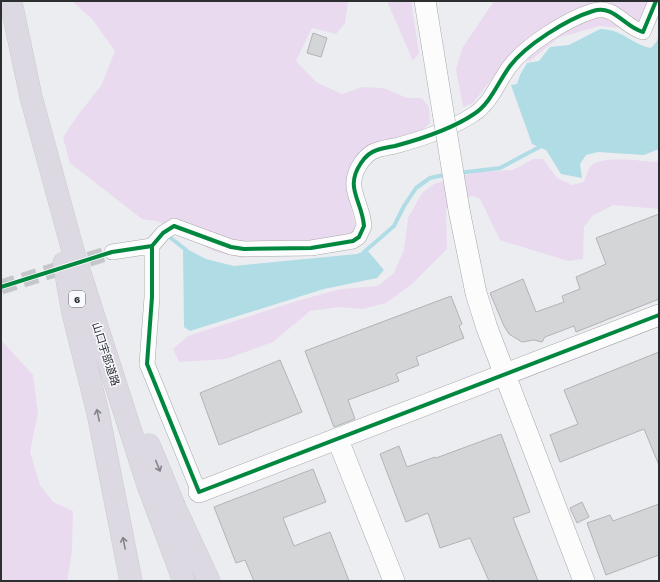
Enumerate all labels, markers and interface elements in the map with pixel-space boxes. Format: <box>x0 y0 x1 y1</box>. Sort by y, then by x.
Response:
road number: 6 <box>69 291 85 307</box>
street label: 山口宇部道路 <box>89 321 122 388</box>
one-way arrow <box>94 409 102 422</box>
one-way arrow <box>154 459 162 471</box>
one-way arrow <box>119 537 127 550</box>

